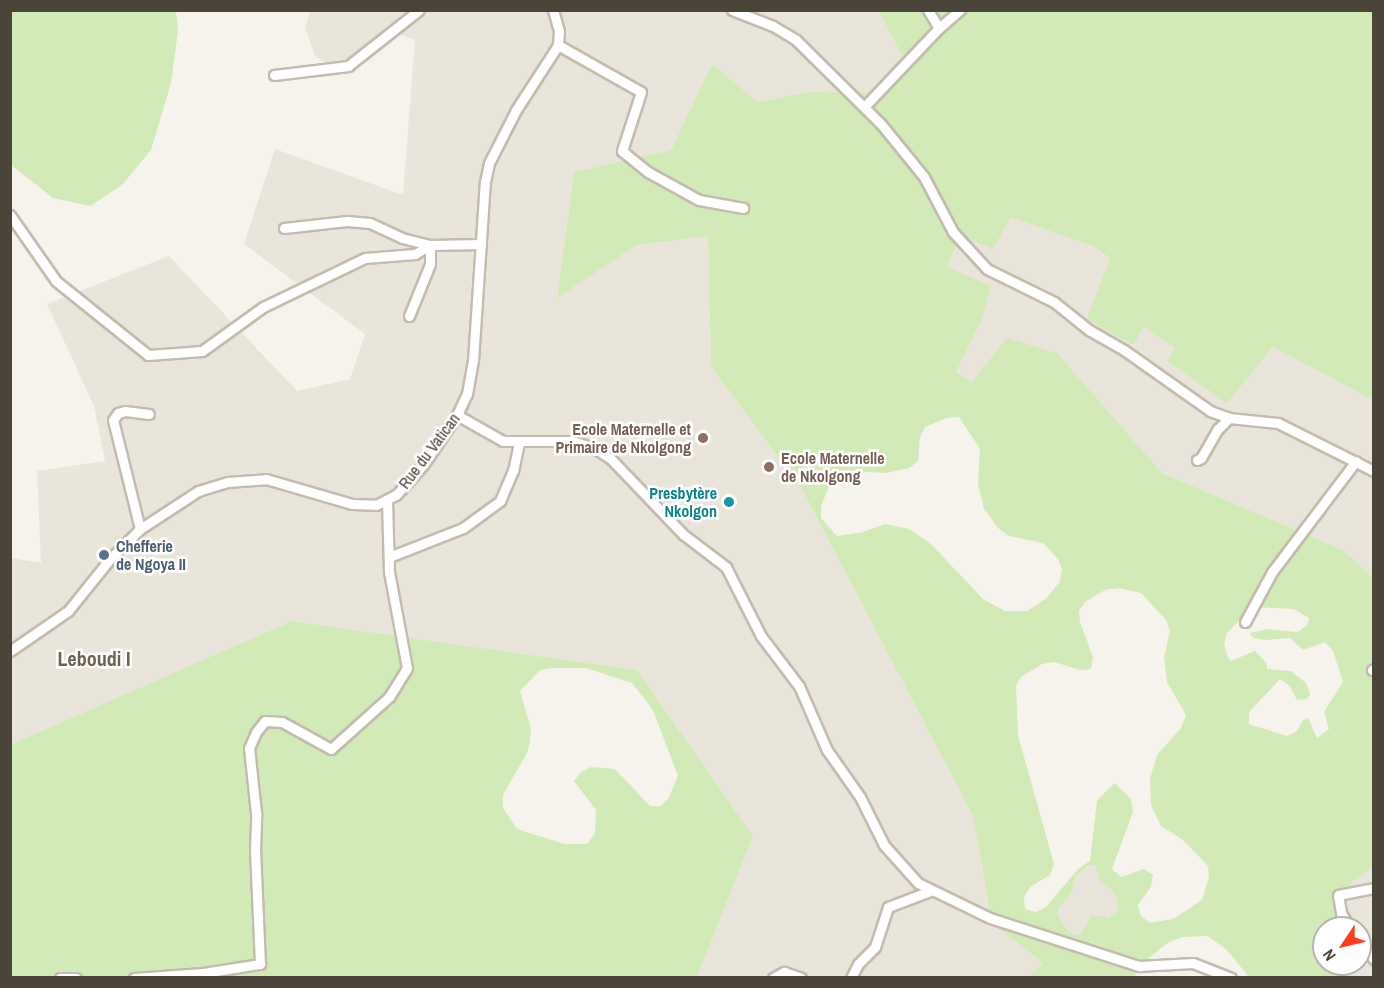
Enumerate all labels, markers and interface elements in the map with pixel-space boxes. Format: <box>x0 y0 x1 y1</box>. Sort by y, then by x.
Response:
street label: Rue du Vatican <box>394 409 464 493</box>
place label: Ecole Maternelle et Primaire de Nkolgong <box>555 419 691 457</box>
marker: Ecole Maternelle et Primaire de Nkolgong <box>696 431 710 445</box>
place label: Ecole Maternelle de Nkolgong <box>781 448 885 486</box>
marker: Ecole Maternelle de Nkolgong <box>762 460 776 474</box>
place label: Presbytère Nkolgon <box>649 483 717 521</box>
marker: Presbytère Nkolgon <box>722 495 736 509</box>
place label: Chefferie de Ngoya II <box>116 536 186 574</box>
marker: Chefferie de Ngoya II <box>97 548 111 562</box>
district label: Leboudi I <box>58 646 130 670</box>
north arrow <box>1312 916 1372 976</box>
text: N <box>1317 945 1341 965</box>

